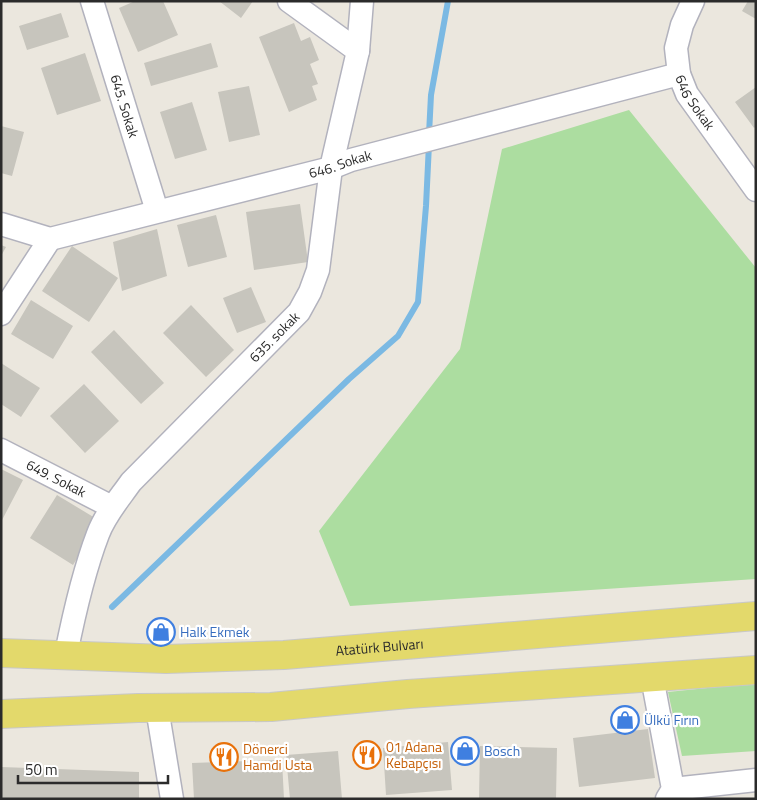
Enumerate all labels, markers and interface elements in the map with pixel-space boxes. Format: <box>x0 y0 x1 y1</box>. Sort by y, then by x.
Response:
street label: 646 Sokak <box>670 71 721 134</box>
street label: 645. Sokak <box>105 72 145 140</box>
street label: 646. Sokak <box>306 144 374 183</box>
street label: 635. sokak <box>244 306 304 367</box>
street label: 649. Sokak <box>23 454 90 502</box>
shop icon: Halk Ekmek <box>146 617 176 647</box>
place label: Halk Ekmek <box>180 621 250 642</box>
street label: Atatürk Bulvarı <box>335 633 424 661</box>
shop icon: Ülkü Fırın <box>610 705 640 735</box>
place label: Ülkü Fırın <box>644 709 699 730</box>
place label: 01 Adana Kebapçısı <box>386 736 442 773</box>
shop icon: Bosch <box>450 736 480 766</box>
place label: Dönerci Hamdi Usta <box>243 738 312 775</box>
restaurant icon: 01 Adana Kebapçısı <box>352 740 382 770</box>
place label: Bosch <box>484 740 520 761</box>
restaurant icon: Dönerci Hamdi Usta <box>209 742 239 772</box>
scale bar <box>18 752 168 784</box>
text: 50 m <box>25 758 58 781</box>

